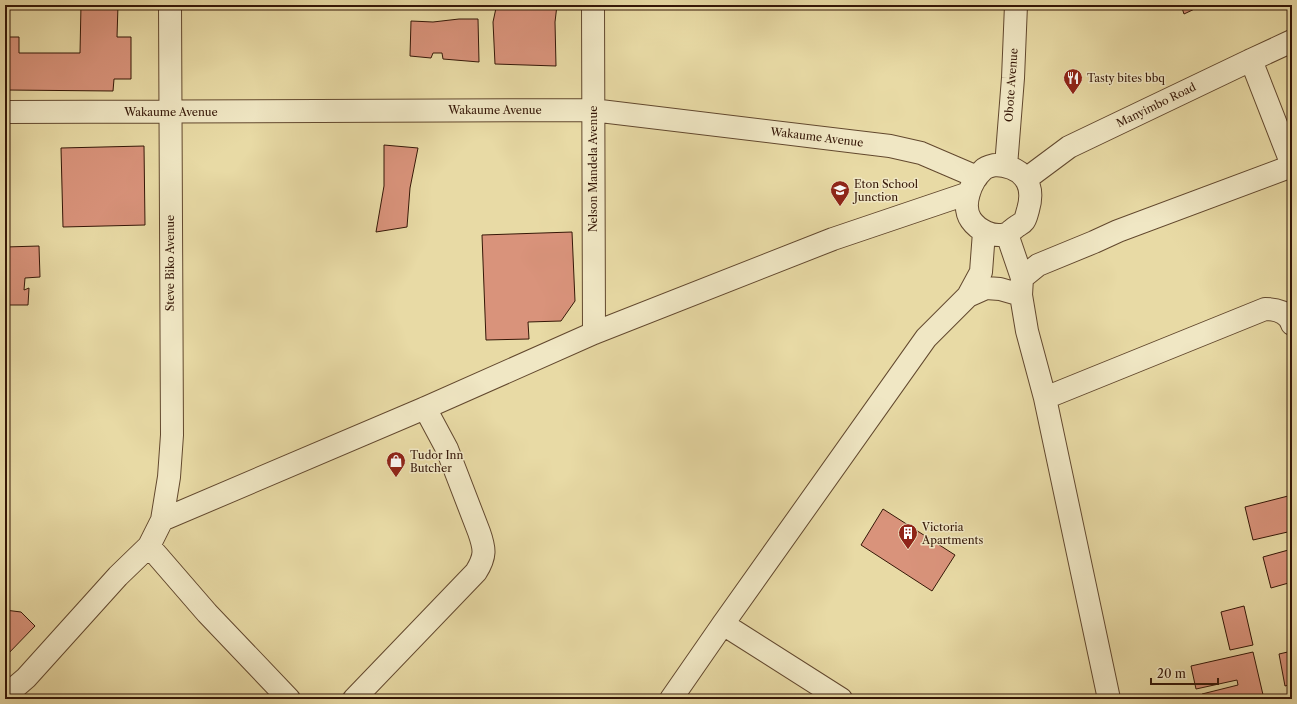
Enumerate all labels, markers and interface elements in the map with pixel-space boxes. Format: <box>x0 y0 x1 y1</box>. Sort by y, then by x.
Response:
street label: Obote Avenue <box>1001 48 1021 122</box>
restaurant icon: Tasty bites bbq <box>1062 67 1084 95</box>
place label: Tasty bites bbq <box>1087 71 1165 85</box>
street label: Manyimbo Road <box>1114 80 1198 130</box>
street label: Wakaume Avenue <box>447 103 542 117</box>
street label: Wakaume Avenue <box>123 105 218 119</box>
street label: Nelson Mandela Avenue <box>586 106 600 232</box>
street label: Wakaume Avenue <box>769 124 864 150</box>
place label: Eton School Junction <box>852 177 919 204</box>
school or university icon: Eton School Junction <box>829 179 851 207</box>
street label: Steve Biko Avenue <box>163 215 177 311</box>
place label: Tudor Inn Butcher <box>410 448 463 475</box>
shop icon: Tudor Inn Butcher <box>385 450 407 478</box>
place label: Victoria Apartments <box>921 520 983 547</box>
building icon: Victoria Apartments <box>897 522 919 550</box>
scale bar <box>1151 660 1218 686</box>
text: 20 m <box>1157 666 1186 681</box>

